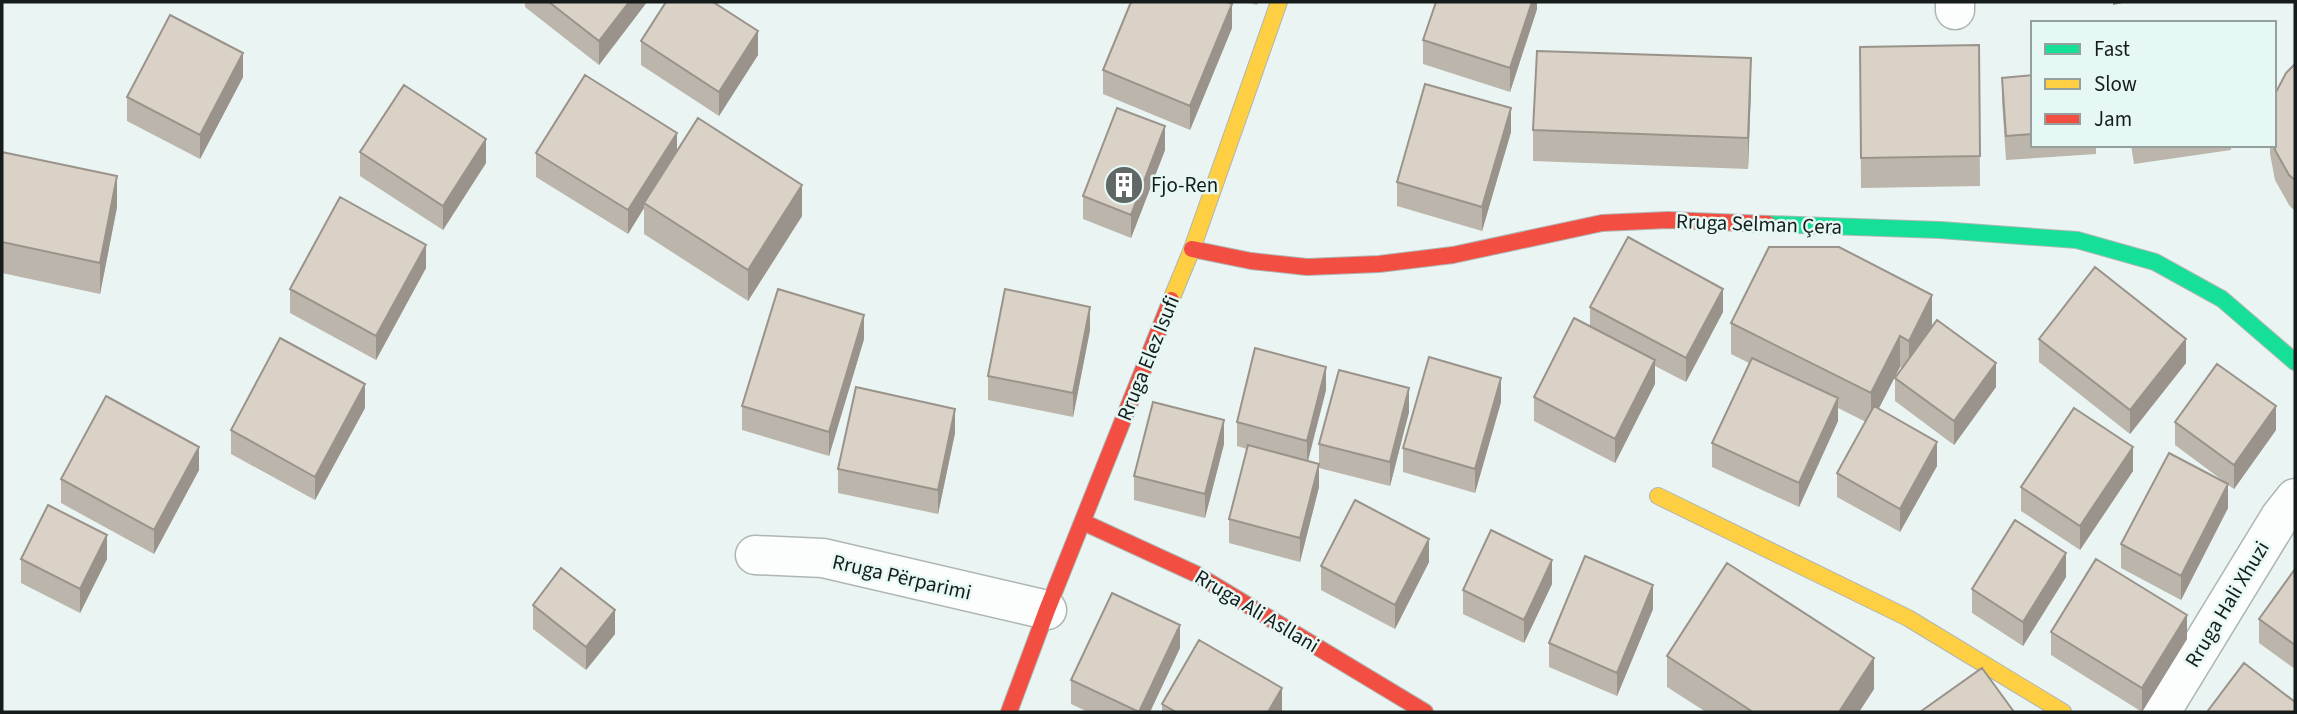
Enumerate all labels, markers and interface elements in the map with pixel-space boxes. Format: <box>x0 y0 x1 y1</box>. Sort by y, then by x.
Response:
legend <box>2031 21 2276 147</box>
text: Fast <box>2094 34 2130 64</box>
text: Slow <box>2094 69 2137 99</box>
text: Jam <box>2094 104 2132 134</box>
building icon: Fjo-Ren <box>1103 164 1145 206</box>
place label: Fjo-Ren <box>1151 170 1218 200</box>
street label: Rruga Selman Çera <box>1675 206 1843 242</box>
street label: Rruga Elez Isufi <box>1109 291 1187 425</box>
street label: Rruga Hali Xhuzi <box>2177 535 2277 673</box>
street label: Rruga Përparimi <box>830 546 974 608</box>
street label: Rruga Ali Asllani <box>1189 562 1325 660</box>

